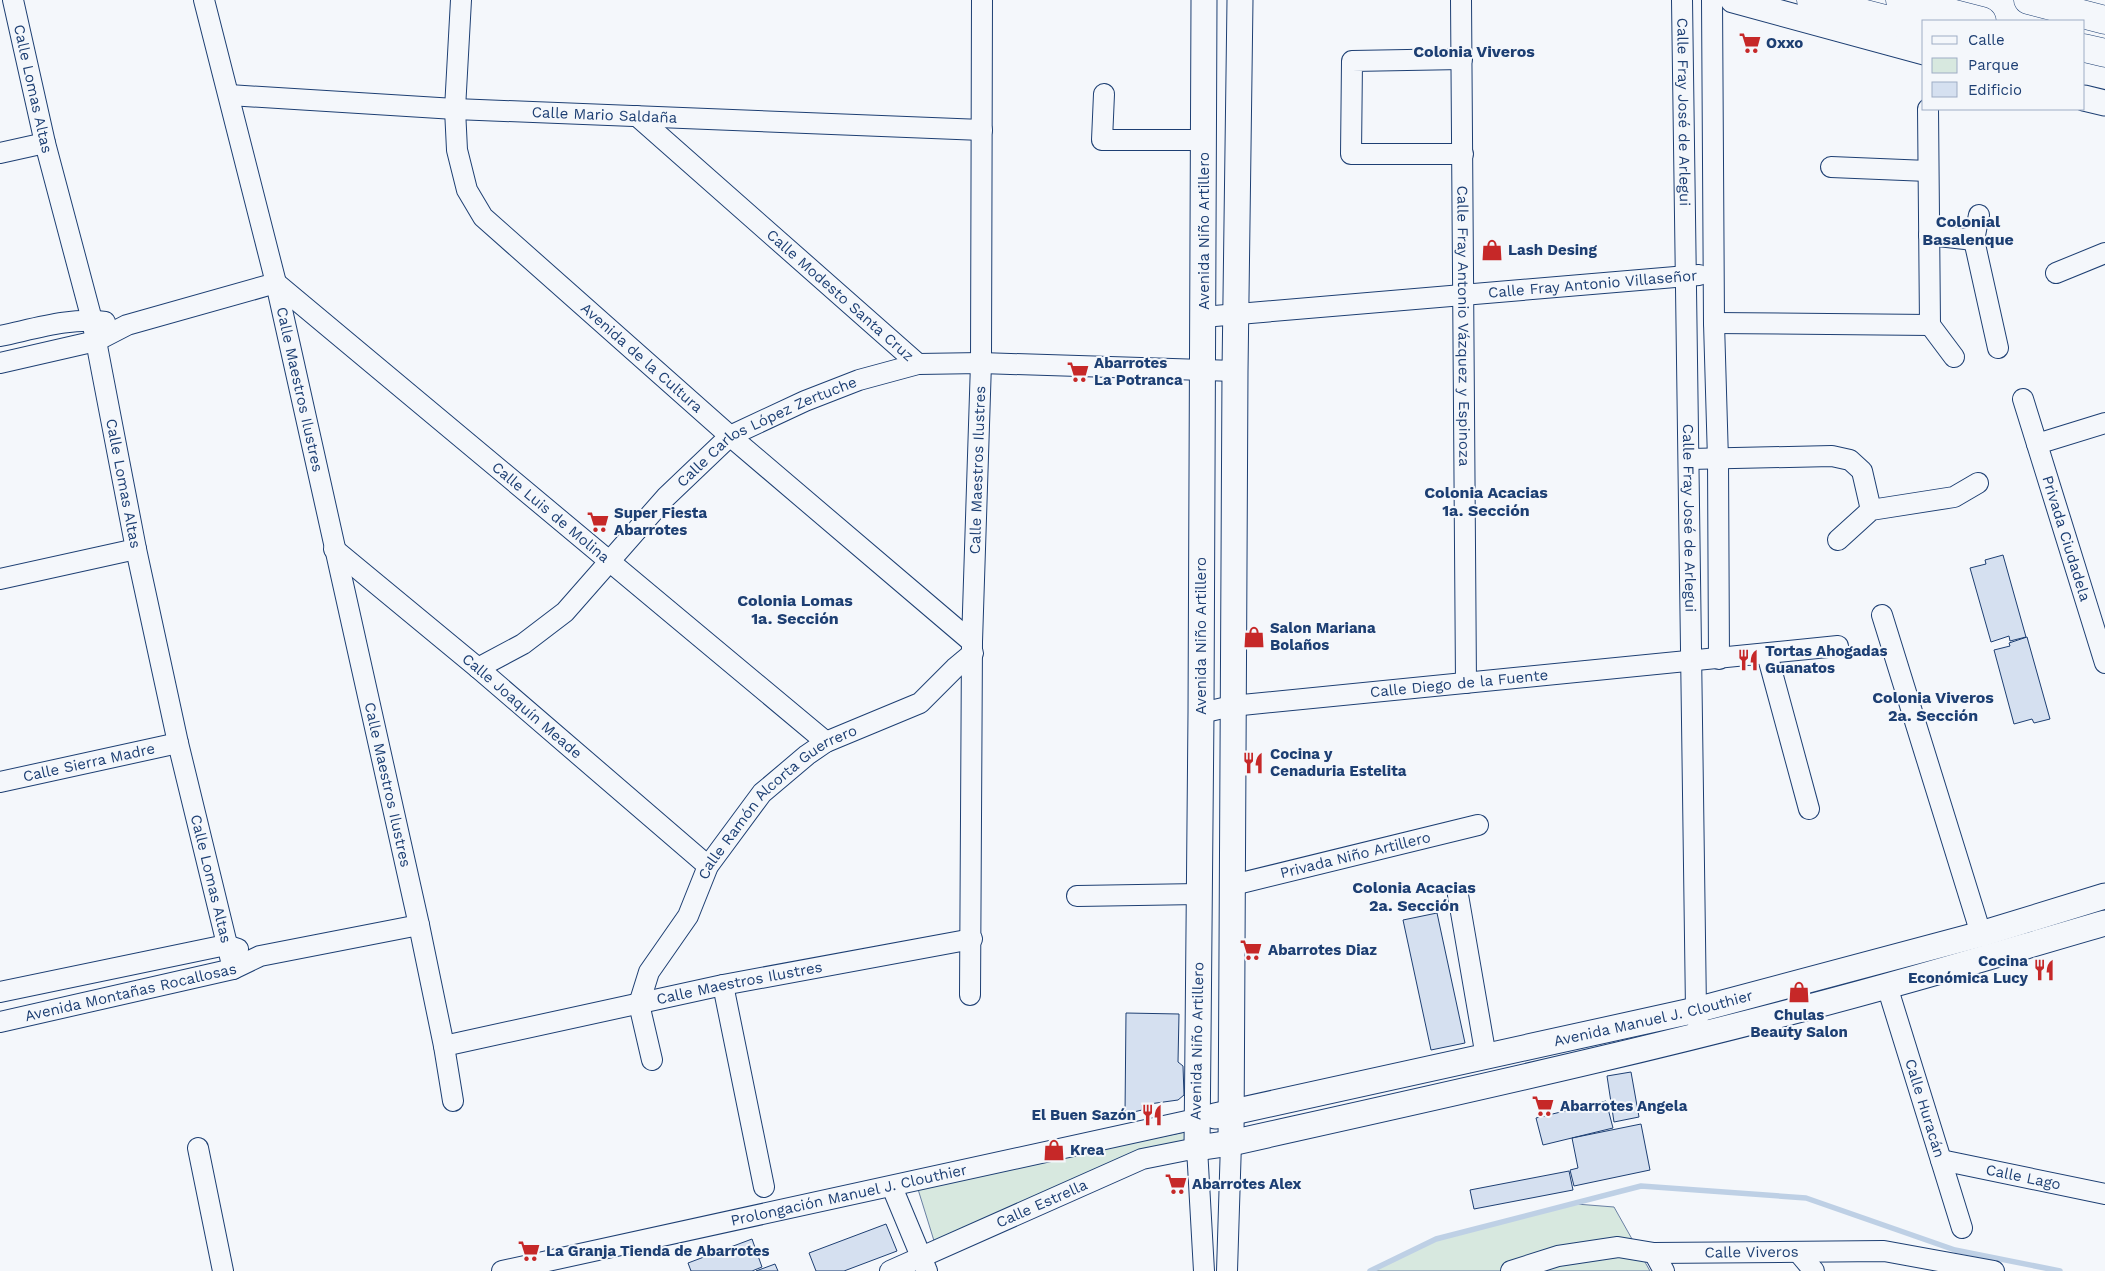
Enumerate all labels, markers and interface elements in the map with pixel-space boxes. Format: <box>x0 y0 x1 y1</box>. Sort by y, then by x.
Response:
street label: Calle Fray José de Arlegui <box>1673 18 1694 206</box>
legend <box>1922 20 2085 110</box>
street label: Calle Lomas Altas <box>10 23 56 155</box>
supermarket icon: Oxxo <box>1737 30 1763 56</box>
text: Calle <box>1968 31 2005 49</box>
place label: Oxxo <box>1766 34 1803 52</box>
district label: Colonia Viveros <box>1413 42 1535 61</box>
text: Parque <box>1968 56 2019 74</box>
text: Edificio <box>1968 81 2022 99</box>
street label: Calle Mario Saldaña <box>531 103 678 127</box>
street label: Avenida Niño Artillero <box>1195 152 1213 310</box>
street label: Calle Fray Antonio Vázquez y Espinoza <box>1453 185 1473 467</box>
district label: Colonial Basalenque <box>1922 212 2014 249</box>
street label: Calle Modesto Santa Cruz <box>763 226 917 365</box>
shop icon: Lash Desing <box>1479 237 1505 263</box>
place label: Lash Desing <box>1508 241 1597 259</box>
street label: Calle Fray Antonio Villaseñor <box>1487 266 1698 302</box>
street label: Avenida de la Cultura <box>577 299 707 417</box>
street label: Calle Maestros Ilustres <box>273 305 327 474</box>
place label: Abarrotes La Potranca <box>1094 354 1183 389</box>
supermarket icon: Abarrotes La Potranca <box>1065 359 1091 385</box>
street label: Calle Carlos López Zertuche <box>673 373 859 491</box>
street label: Calle Maestros Ilustres <box>966 385 989 555</box>
street label: Calle Lomas Altas <box>102 417 145 550</box>
street label: Calle Fray José de Arlegui <box>1679 424 1699 612</box>
street label: Calle Luis de Molina <box>488 458 614 567</box>
street label: Privada Ciudadela <box>2038 473 2094 604</box>
district label: Colonia Acacias 1a. Sección <box>1424 483 1548 520</box>
place label: Super Fiesta Abarrotes <box>614 504 707 539</box>
supermarket icon: Super Fiesta Abarrotes <box>585 509 611 535</box>
street label: Avenida Niño Artillero <box>1192 557 1210 715</box>
district label: Colonia Lomas 1a. Sección <box>737 591 853 628</box>
place label: Salon Mariana Bolaños <box>1270 619 1376 654</box>
shop icon: Salon Mariana Bolaños <box>1241 624 1267 650</box>
place label: Tortas Ahogadas Guanatos <box>1765 642 1887 677</box>
restaurant icon: Tortas Ahogadas Guanatos <box>1735 647 1761 673</box>
street label: Calle Joaquín Meade <box>458 650 586 762</box>
street label: Calle Diego de la Fuente <box>1369 666 1549 701</box>
district label: Colonia Viveros 2a. Sección <box>1872 688 1994 725</box>
street label: Calle Maestros Ilustres <box>361 700 415 869</box>
street label: Calle Ramón Alcorta Guerrero <box>695 721 860 882</box>
street label: Calle Sierra Madre <box>21 739 157 786</box>
place label: Cocina y Cenaduria Estelita <box>1270 745 1407 780</box>
restaurant icon: Cocina y Cenaduria Estelita <box>1240 750 1266 776</box>
street label: Calle Lomas Altas <box>187 813 235 945</box>
street label: Privada Niño Artillero <box>1278 828 1433 882</box>
district label: Colonia Acacias 2a. Sección <box>1352 878 1476 915</box>
supermarket icon: Abarrotes Diaz <box>1238 937 1264 963</box>
place label: Abarrotes Diaz <box>1268 941 1377 959</box>
place label: Cocina Económica Lucy <box>1908 952 2029 987</box>
restaurant icon: Cocina Económica Lucy <box>2031 957 2057 983</box>
street label: Calle Maestros Ilustres <box>655 958 824 1008</box>
street label: Avenida Montañas Rocallosas <box>23 959 238 1025</box>
street label: Avenida Niño Artillero <box>1187 962 1207 1120</box>
shop icon: Chulas Beauty Salon <box>1786 979 1812 1005</box>
street label: Avenida Manuel J. Clouthier <box>1552 986 1755 1050</box>
place label: Chulas Beauty Salon <box>1750 1006 1848 1041</box>
street label: Calle Huracán <box>1901 1057 1949 1160</box>
supermarket icon: Abarrotes Angela <box>1530 1093 1556 1119</box>
place label: Abarrotes Angela <box>1560 1097 1688 1115</box>
restaurant icon: El Buen Sazón <box>1139 1102 1165 1128</box>
place label: El Buen Sazón <box>1031 1106 1136 1124</box>
shop icon: Krea <box>1041 1137 1067 1163</box>
place label: Krea <box>1070 1141 1104 1159</box>
street label: Prolongación Manuel J. Clouthier <box>729 1160 969 1230</box>
street label: Calle Lago <box>1984 1161 2062 1194</box>
supermarket icon: Abarrotes Alex <box>1163 1171 1189 1197</box>
street label: Calle Estrella <box>993 1175 1090 1232</box>
place label: Abarrotes Alex <box>1192 1175 1301 1193</box>
supermarket icon: La Granja Tienda de Abarrotes <box>516 1238 542 1264</box>
place label: La Granja Tienda de Abarrotes <box>546 1242 769 1260</box>
street label: Calle Viveros <box>1704 1243 1799 1262</box>

